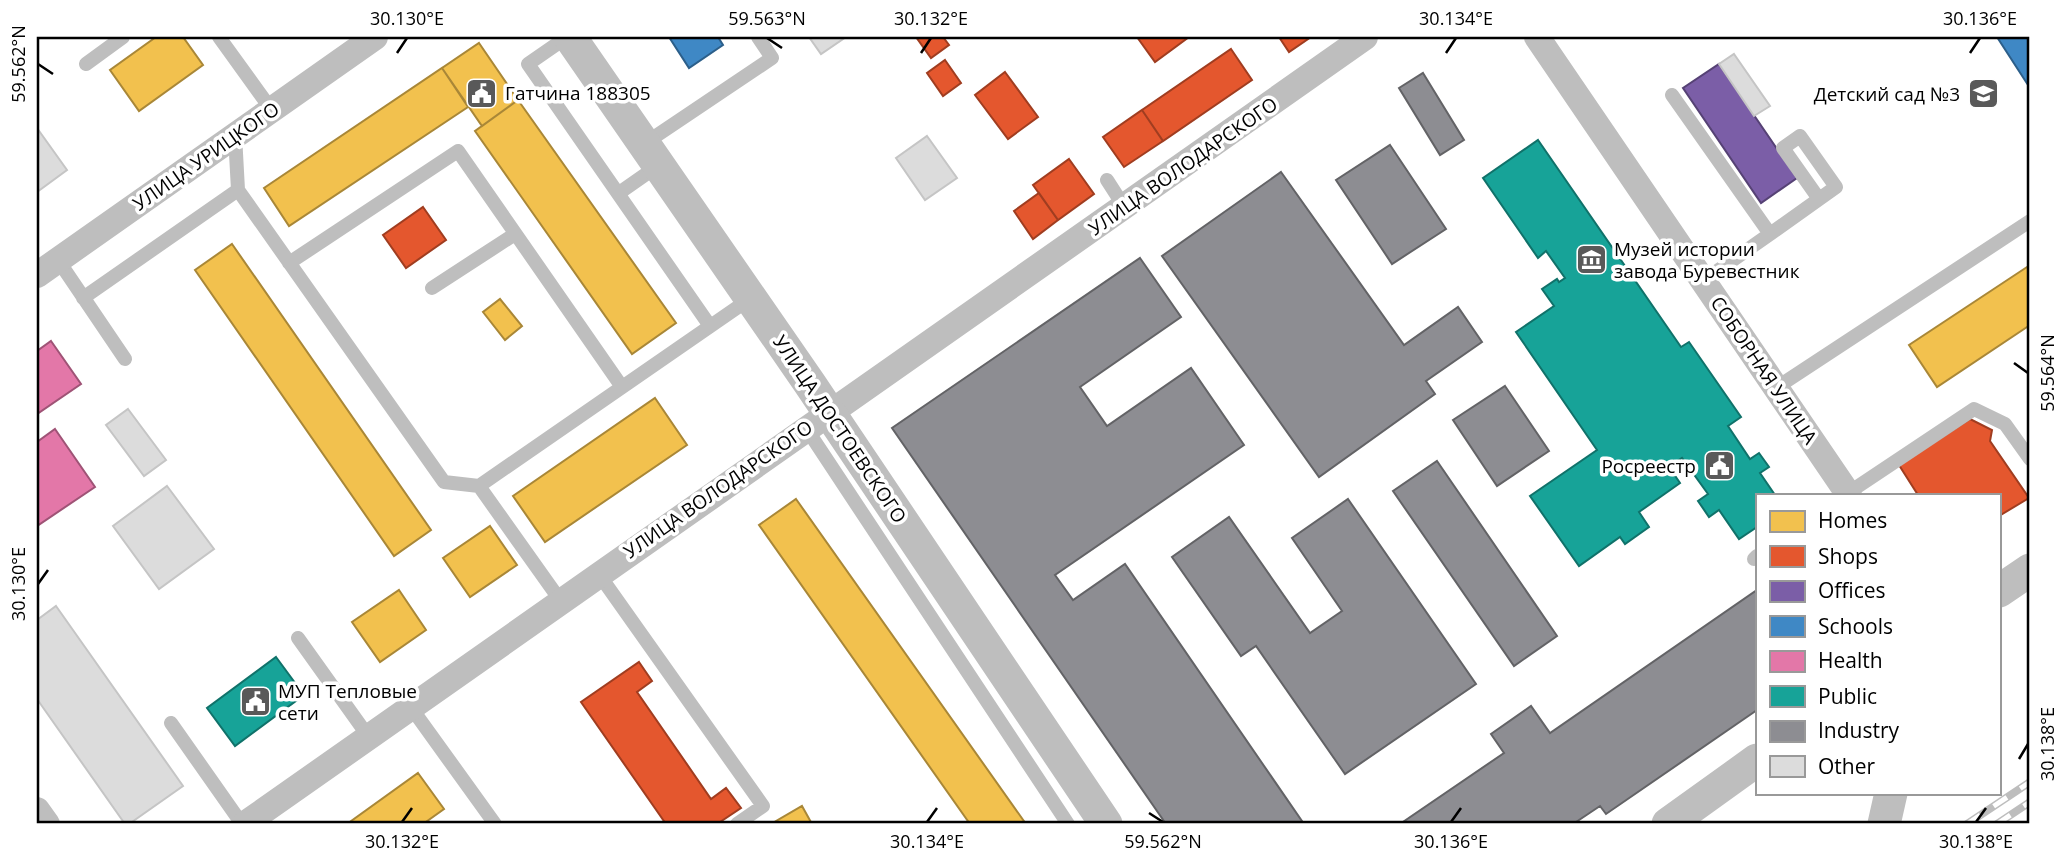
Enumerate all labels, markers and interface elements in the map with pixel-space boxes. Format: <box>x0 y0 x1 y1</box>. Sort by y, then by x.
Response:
text: 30.130°E <box>370 6 444 30</box>
text: 59.563°N <box>728 6 806 30</box>
text: 30.132°E <box>894 6 968 30</box>
text: 30.134°E <box>1419 6 1493 30</box>
text: 30.136°E <box>1943 6 2017 30</box>
text: 59.562°N <box>6 25 30 103</box>
public building icon: Гатчина 188305 <box>465 76 499 110</box>
school or university icon: Детский сад №3 <box>1966 77 2000 111</box>
place label: Гатчина 188305 <box>505 80 651 106</box>
place label: Детский сад №3 <box>1814 81 1960 107</box>
street label: УЛИЦА ВОЛОДАРСКОГО <box>1083 91 1283 241</box>
street label: УЛИЦА УРИЦКОГО <box>128 96 284 216</box>
place label: Музей истории завода Буревестник <box>1614 236 1800 284</box>
museum icon: Музей истории завода Буревестник <box>1574 243 1608 277</box>
street label: СОБОРНАЯ УЛИЦА <box>1705 291 1823 449</box>
street label: УЛИЦА ДОСТОЕВСКОГО <box>767 330 913 528</box>
text: 59.564°N <box>2035 334 2059 412</box>
street label: УЛИЦА ВОЛОДАРСКОГО <box>618 414 818 564</box>
public building icon: Росреестр <box>1702 449 1736 483</box>
place label: Росреестр <box>1601 453 1696 479</box>
legend <box>1756 494 2000 794</box>
text: Homes <box>1818 506 1887 534</box>
text: Shops <box>1818 542 1878 570</box>
text: 30.130°E <box>6 547 30 621</box>
text: Offices <box>1818 576 1886 604</box>
text: Schools <box>1818 612 1893 640</box>
text: Health <box>1818 646 1883 674</box>
place label: МУП Тепловые сети <box>278 678 417 726</box>
text: Public <box>1818 682 1877 710</box>
public building icon: МУП Тепловые сети <box>238 685 272 719</box>
text: 30.138°E <box>2035 707 2059 781</box>
text: Industry <box>1818 716 1900 744</box>
text: Other <box>1818 752 1875 780</box>
text: 30.132°E <box>365 829 439 853</box>
text: 30.134°E <box>890 829 964 853</box>
text: 59.562°N <box>1124 829 1202 853</box>
text: 30.136°E <box>1414 829 1488 853</box>
text: 30.138°E <box>1939 829 2013 853</box>

